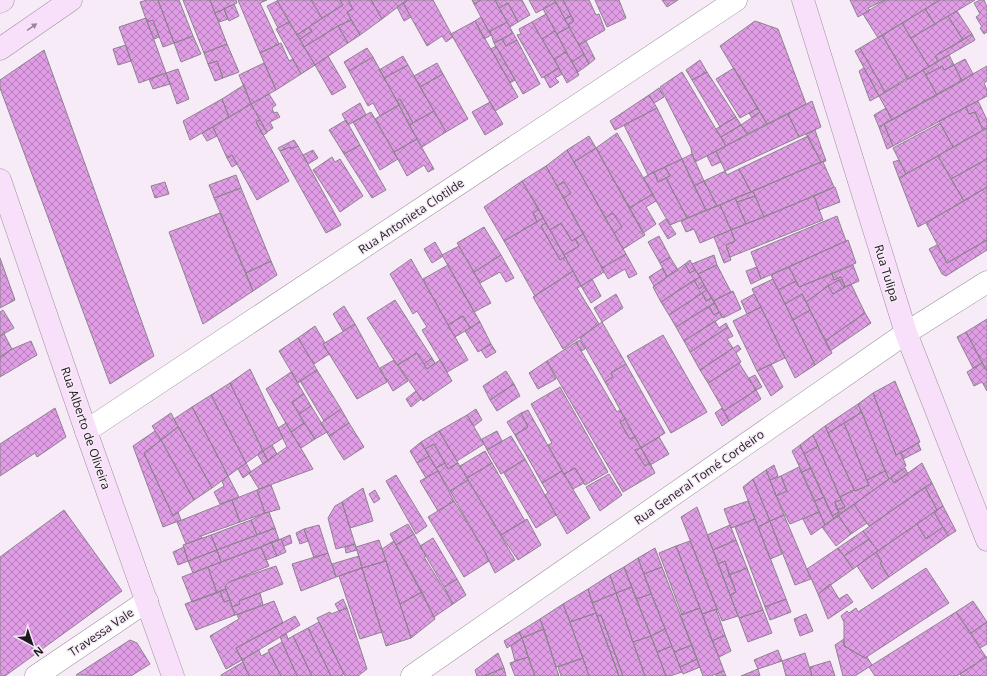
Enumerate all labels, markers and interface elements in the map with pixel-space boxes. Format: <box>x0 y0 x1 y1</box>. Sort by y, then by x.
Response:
one-way arrow <box>27 23 37 31</box>
street label: Rua Antonieta Clotilde <box>355 174 468 258</box>
street label: Rua Tulipa <box>870 242 904 304</box>
street label: Rua Alberto de Oliveira <box>57 364 115 492</box>
street label: Rua General Tomé Cordeiro <box>630 425 768 529</box>
street label: Travessa Vale <box>65 604 137 660</box>
north arrow <box>12 624 52 664</box>
text: N <box>30 643 47 661</box>

